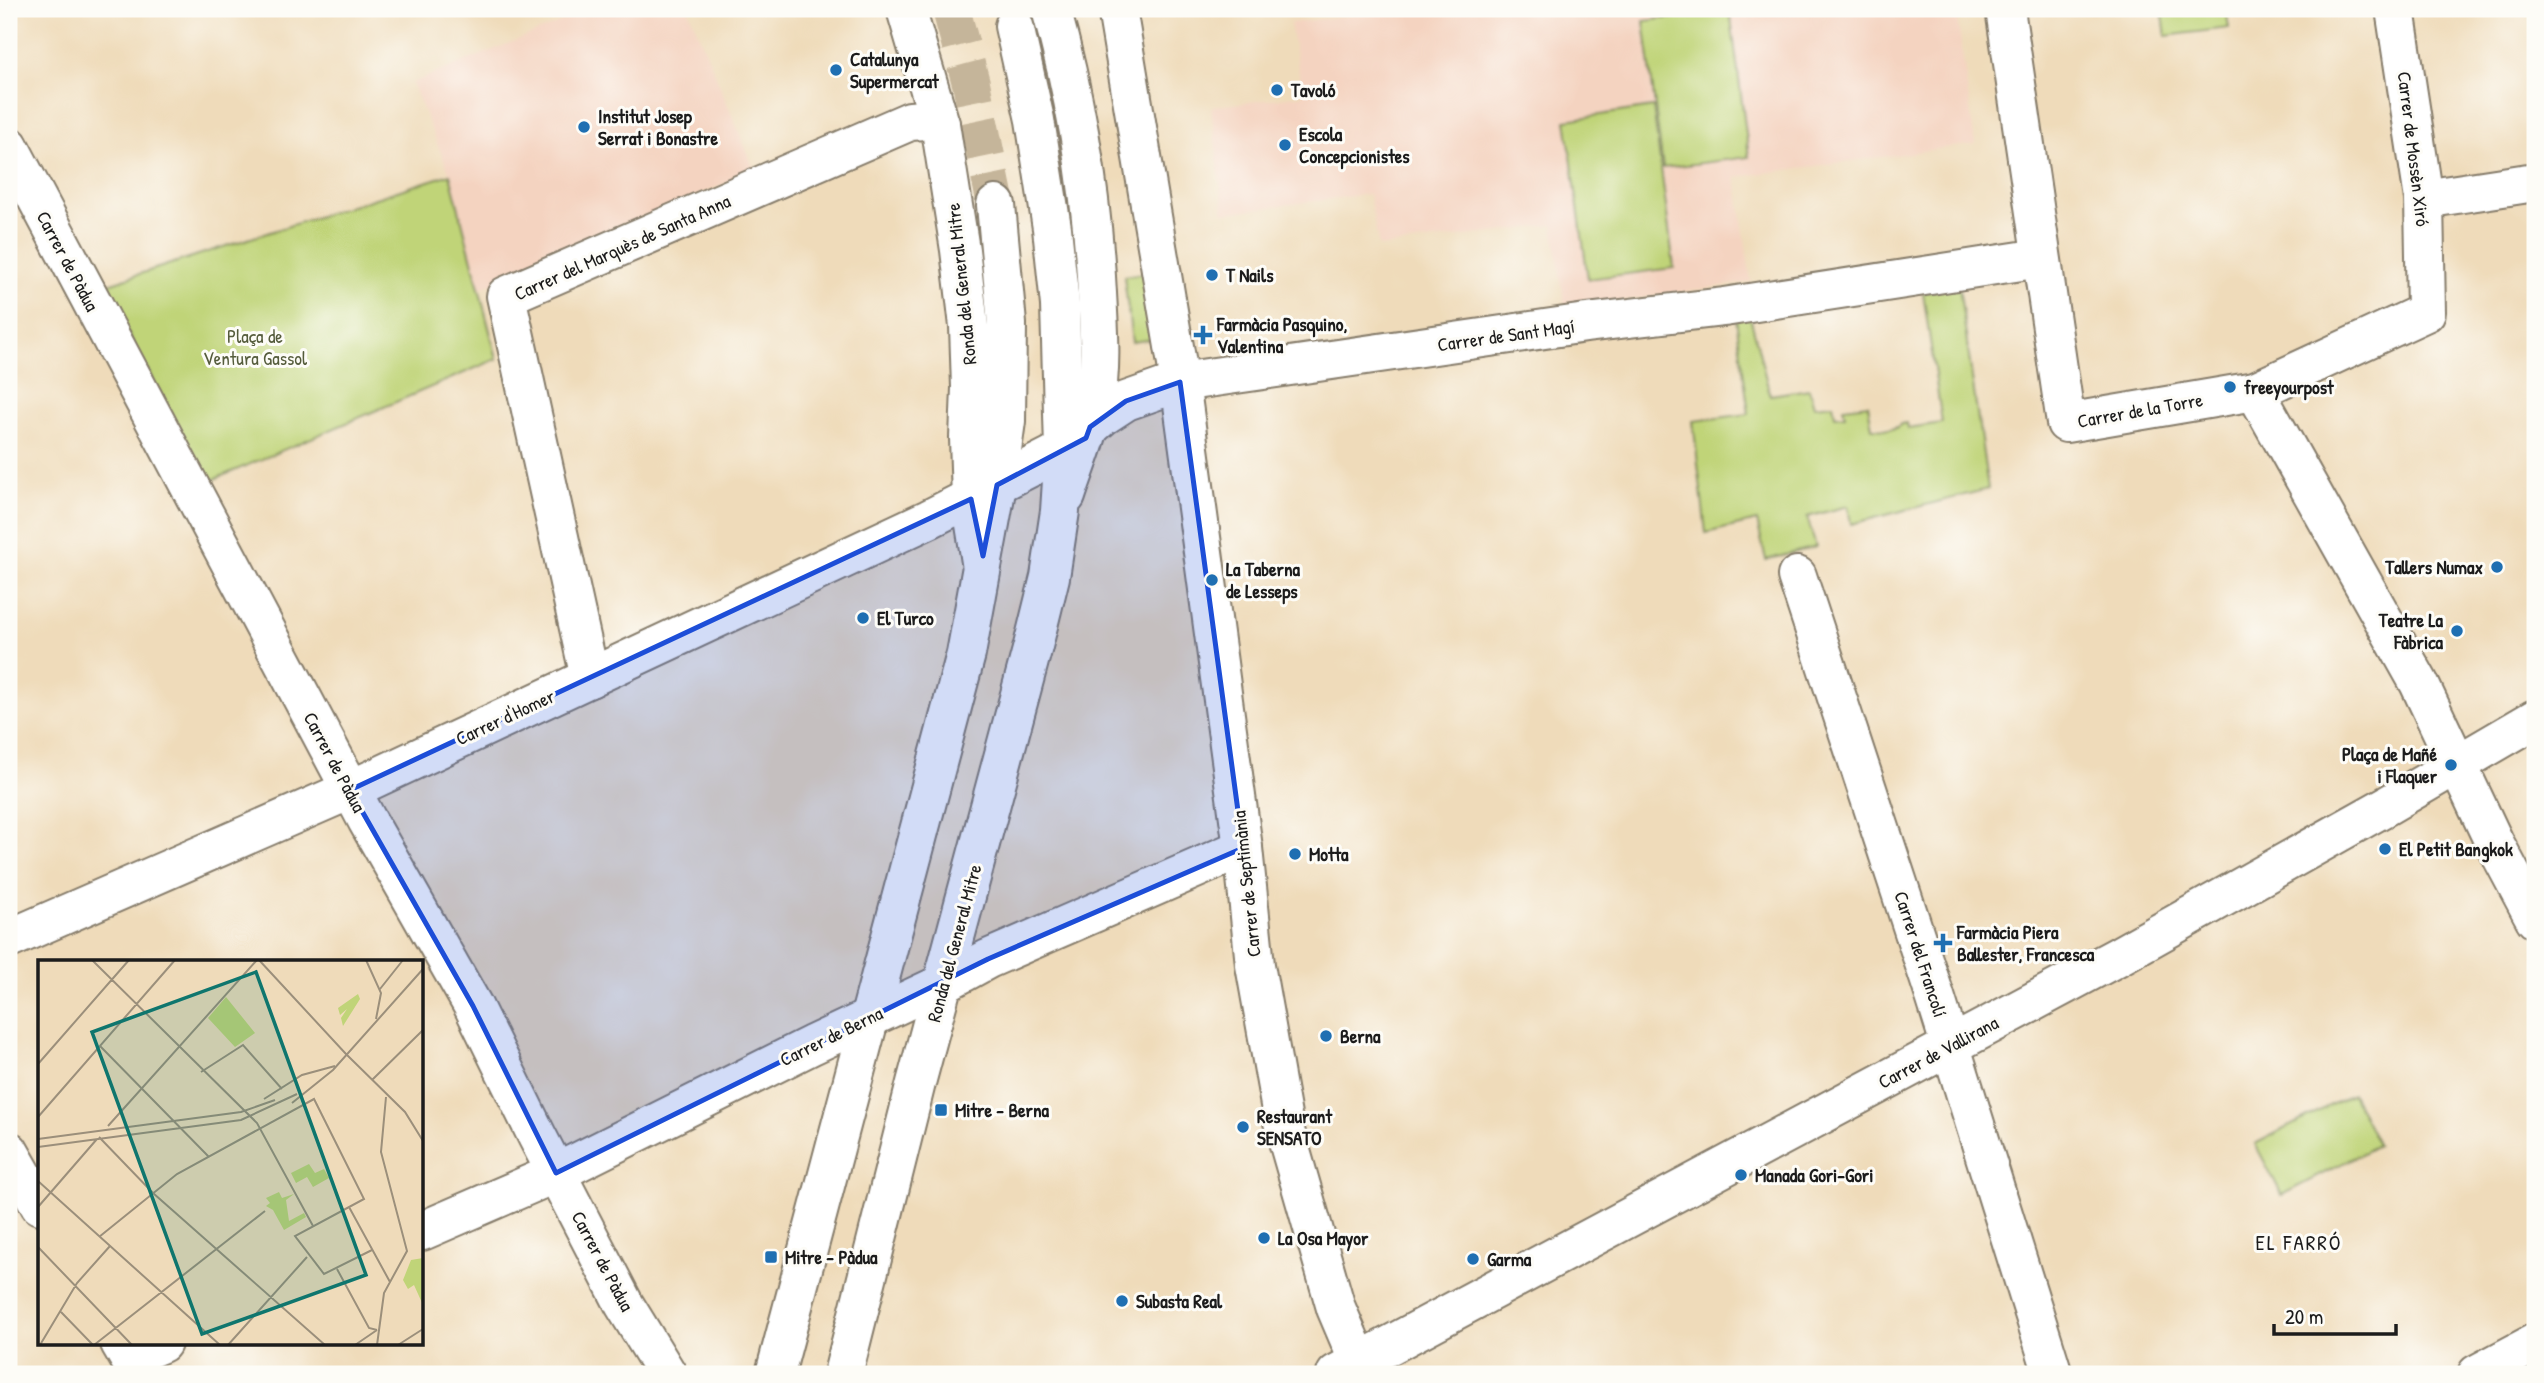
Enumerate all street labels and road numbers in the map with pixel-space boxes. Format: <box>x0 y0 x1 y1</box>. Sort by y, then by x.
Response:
street label: Carrer de Mossèn Xiró <box>2392 70 2436 228</box>
street label: Carrer del Marquès de Santa Anna <box>510 187 735 307</box>
street label: Ronda del General Mitre <box>940 201 982 366</box>
street label: Carrer de Pàdua <box>31 206 106 316</box>
street label: Carrer de Sant Magí <box>1436 313 1576 357</box>
street label: Carrer de la Torre <box>2075 386 2205 434</box>
street label: Carrer d'Homer <box>451 682 559 751</box>
street label: Carrer de Pàdua <box>298 707 373 817</box>
street label: Carrer de Septimània <box>1225 809 1267 958</box>
street label: Ronda del General Mitre <box>920 861 988 1025</box>
street label: Carrer del Francolí <box>1888 888 1954 1020</box>
street label: Carrer de Berna <box>775 1000 887 1072</box>
street label: Carrer de Vallirana <box>1873 1009 2003 1095</box>
street label: Carrer de Pàdua <box>566 1206 641 1316</box>

